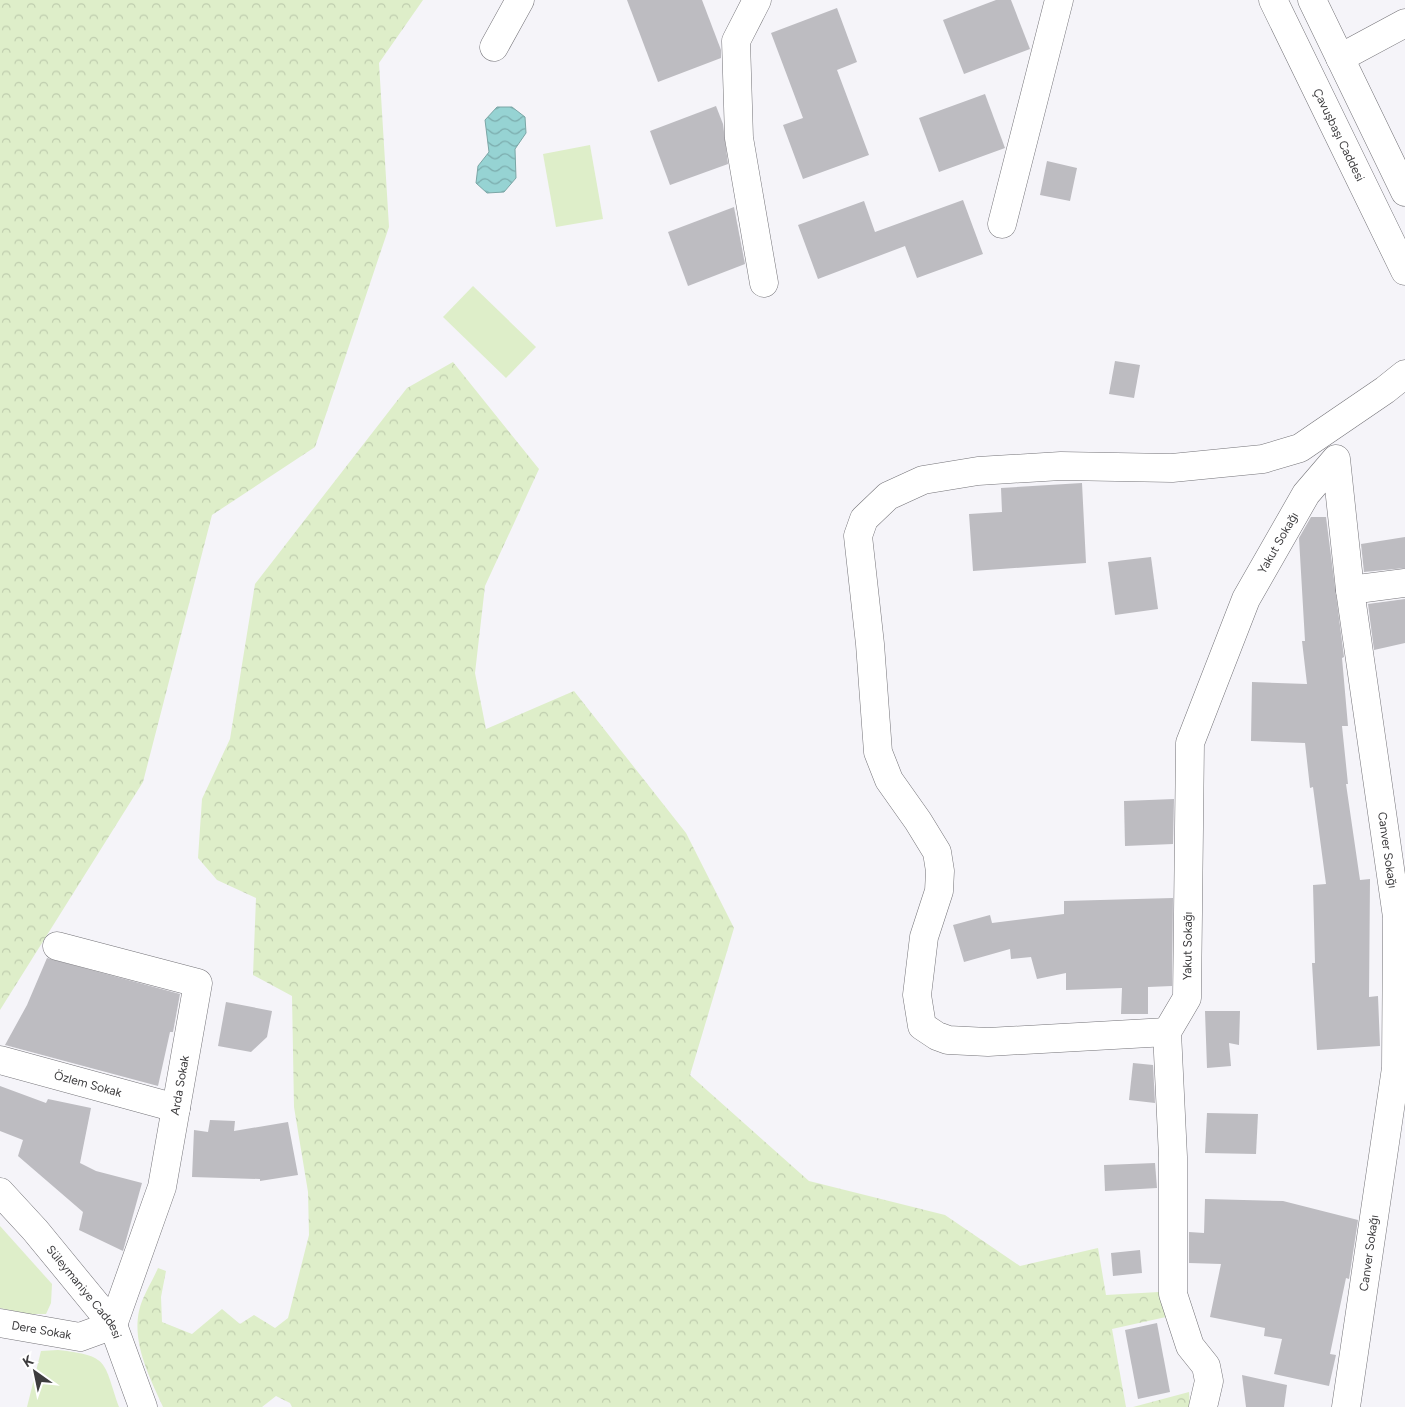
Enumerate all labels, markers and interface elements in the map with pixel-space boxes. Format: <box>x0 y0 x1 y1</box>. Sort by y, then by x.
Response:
street label: Çavuşbaşı Caddesi <box>1310 86 1367 184</box>
street label: Yakut Sokağı <box>1255 510 1301 576</box>
street label: Canver Sokağı <box>1375 811 1400 889</box>
street label: Yakut Sokağı <box>1180 911 1195 980</box>
street label: Arda Sokak <box>168 1054 192 1116</box>
street label: Özlem Sokak <box>52 1068 123 1100</box>
street label: Canver Sokağı <box>1357 1214 1381 1292</box>
street label: Süleymaniye Caddesi <box>44 1243 124 1340</box>
street label: Dere Sokak <box>10 1318 73 1342</box>
north arrow <box>10 1347 60 1397</box>
text: K <box>20 1351 37 1371</box>

